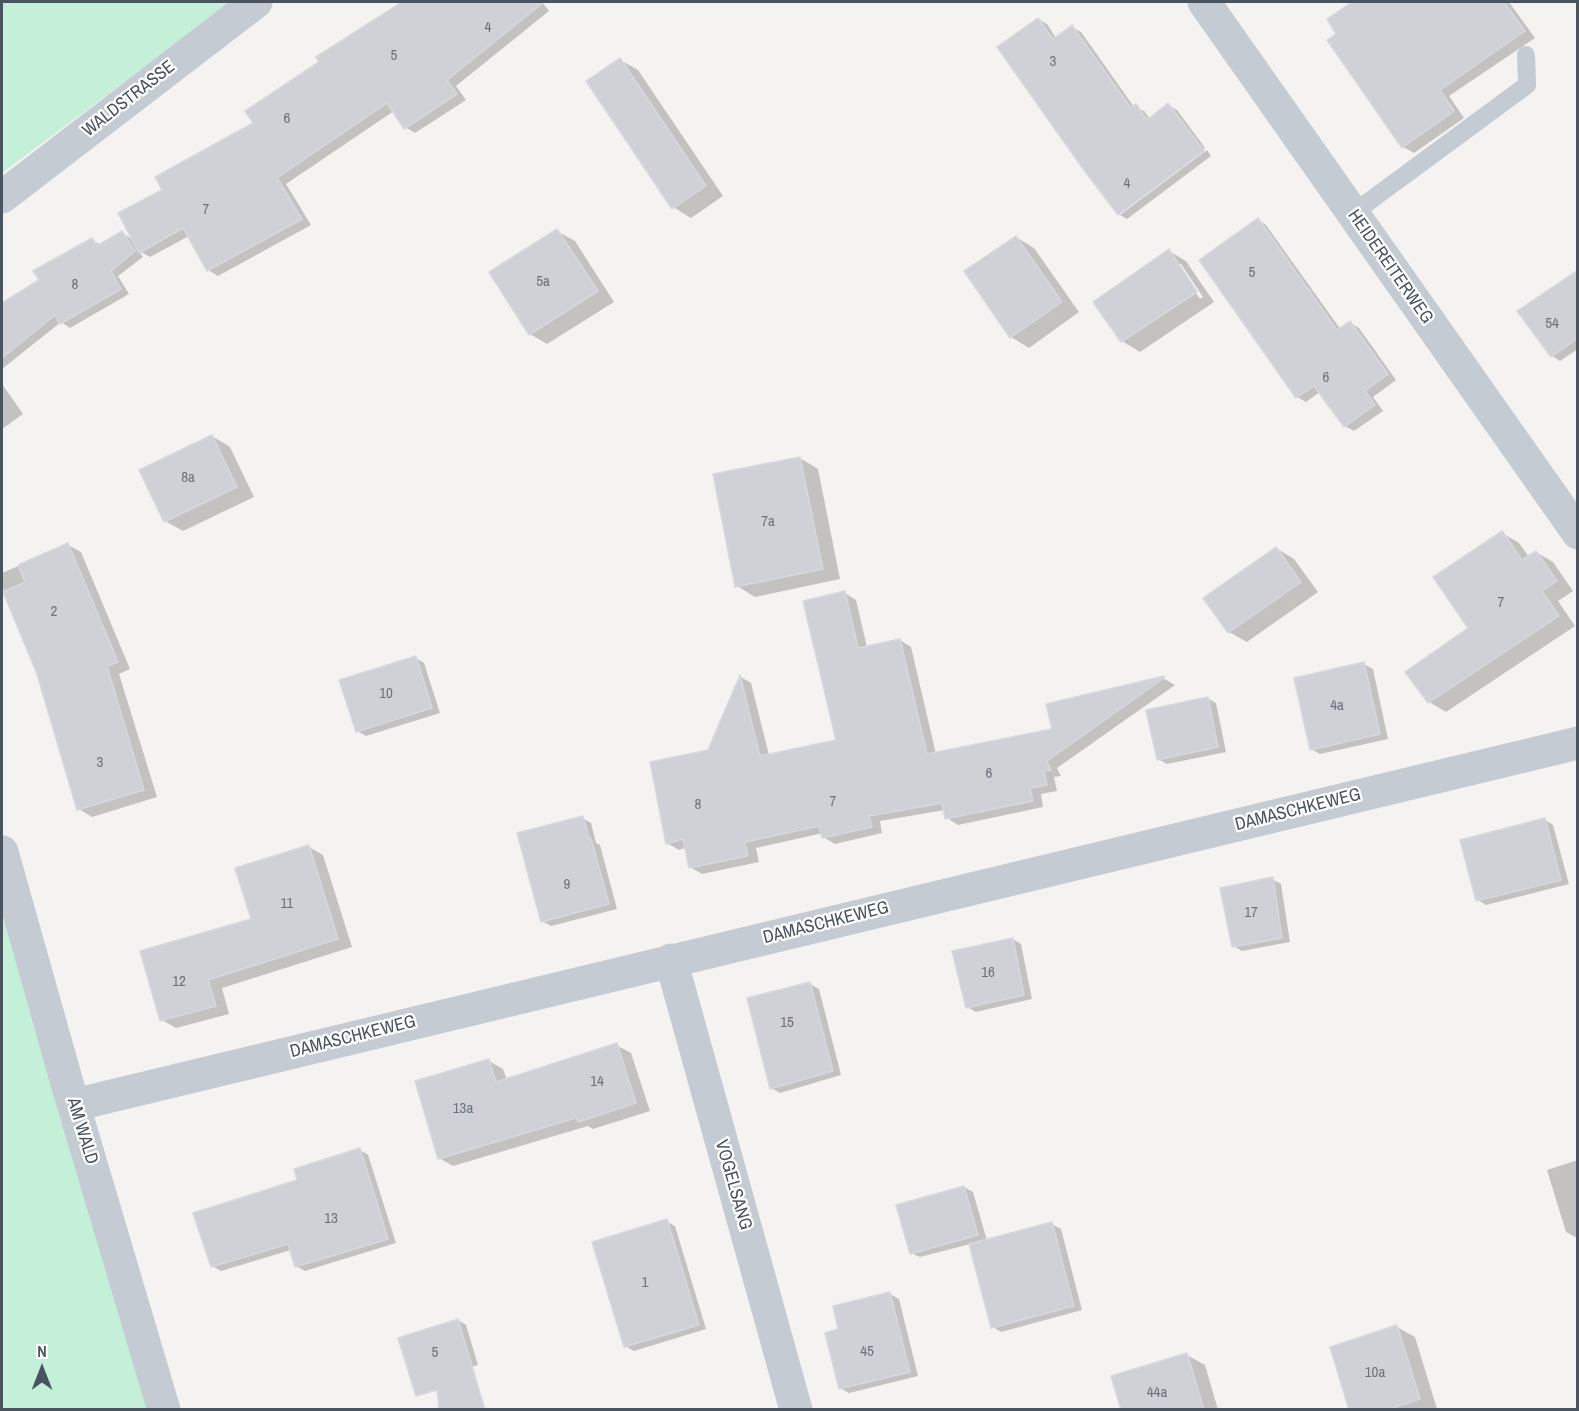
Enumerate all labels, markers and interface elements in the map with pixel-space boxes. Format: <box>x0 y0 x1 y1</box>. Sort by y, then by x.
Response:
house number: 4 <box>485 19 491 37</box>
house number: 5 <box>391 47 397 65</box>
house number: 3 <box>1050 53 1056 71</box>
street label: WALDSTRASSE <box>79 56 179 142</box>
house number: 6 <box>284 110 290 128</box>
house number: 4 <box>1124 175 1130 193</box>
house number: 7 <box>203 201 209 219</box>
street label: HEIDEREITERWEG <box>1343 206 1437 328</box>
house number: 5 <box>1249 264 1255 282</box>
house number: 5a <box>536 273 550 291</box>
house number: 8 <box>72 276 78 294</box>
house number: 54 <box>1545 315 1559 333</box>
house number: 6 <box>1323 369 1329 387</box>
house number: 8a <box>181 469 195 487</box>
house number: 7a <box>761 513 775 531</box>
house number: 7 <box>1498 594 1504 612</box>
house number: 2 <box>51 603 57 621</box>
house number: 10 <box>379 685 393 703</box>
house number: 4a <box>1330 697 1344 715</box>
house number: 3 <box>97 754 103 772</box>
house number: 6 <box>986 765 992 783</box>
street label: DAMASCHKEWEG <box>1233 784 1363 836</box>
house number: 7 <box>830 793 836 811</box>
house number: 8 <box>695 796 701 814</box>
house number: 9 <box>564 876 570 894</box>
house number: 11 <box>281 895 293 913</box>
street label: DAMASCHKEWEG <box>761 897 891 949</box>
house number: 17 <box>1244 904 1258 922</box>
house number: 16 <box>981 964 995 982</box>
house number: 12 <box>172 973 186 991</box>
street label: DAMASCHKEWEG <box>288 1011 418 1063</box>
house number: 15 <box>780 1014 794 1032</box>
house number: 14 <box>590 1073 604 1091</box>
street label: AM WALD <box>62 1095 102 1167</box>
house number: 13a <box>453 1100 473 1118</box>
street label: VOGELSANG <box>710 1137 756 1233</box>
house number: 13 <box>324 1210 338 1228</box>
house number: 1 <box>642 1274 648 1292</box>
north arrow <box>12 1339 72 1399</box>
text: N <box>37 1340 47 1362</box>
house number: 45 <box>860 1343 874 1361</box>
house number: 5 <box>432 1344 438 1362</box>
house number: 10a <box>1365 1364 1385 1382</box>
house number: 44a <box>1147 1384 1167 1402</box>

